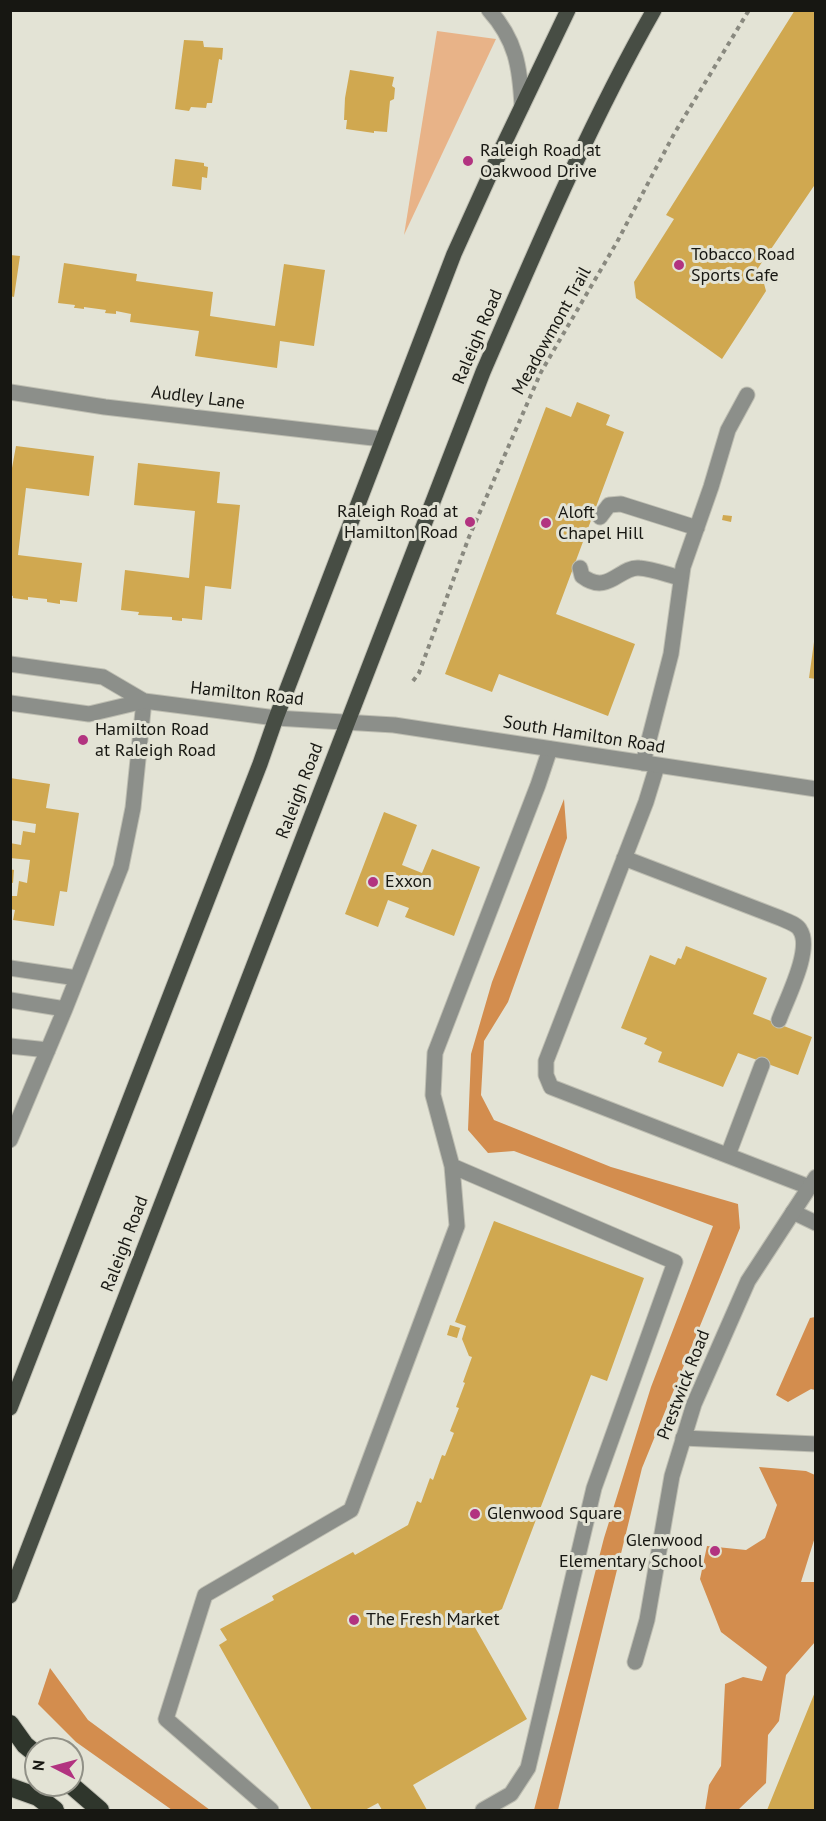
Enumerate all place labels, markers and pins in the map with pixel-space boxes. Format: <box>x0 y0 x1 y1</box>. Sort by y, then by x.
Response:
place label: Raleigh Road at Oakwood Drive <box>480 140 601 182</box>
marker: Raleigh Road at Oakwood Drive <box>461 154 475 168</box>
place label: Tobacco Road Sports Cafe <box>691 244 795 286</box>
marker: Tobacco Road Sports Cafe <box>672 258 686 272</box>
place label: Raleigh Road at Hamilton Road <box>337 501 458 544</box>
place label: Aloft Chapel Hill <box>558 502 643 544</box>
marker: Raleigh Road at Hamilton Road <box>463 515 477 529</box>
marker: Aloft Chapel Hill <box>539 516 553 530</box>
place label: Hamilton Road at Raleigh Road <box>95 719 216 762</box>
marker: Hamilton Road at Raleigh Road <box>76 733 90 747</box>
place label: Exxon <box>385 871 432 893</box>
marker: Exxon <box>366 875 380 889</box>
place label: Glenwood Square <box>487 1503 622 1525</box>
marker: Glenwood Square <box>468 1507 482 1521</box>
place label: Glenwood Elementary School <box>559 1530 703 1572</box>
marker: Glenwood Elementary School <box>708 1544 722 1558</box>
place label: The Fresh Market <box>366 1609 500 1631</box>
marker: The Fresh Market <box>347 1613 361 1627</box>

